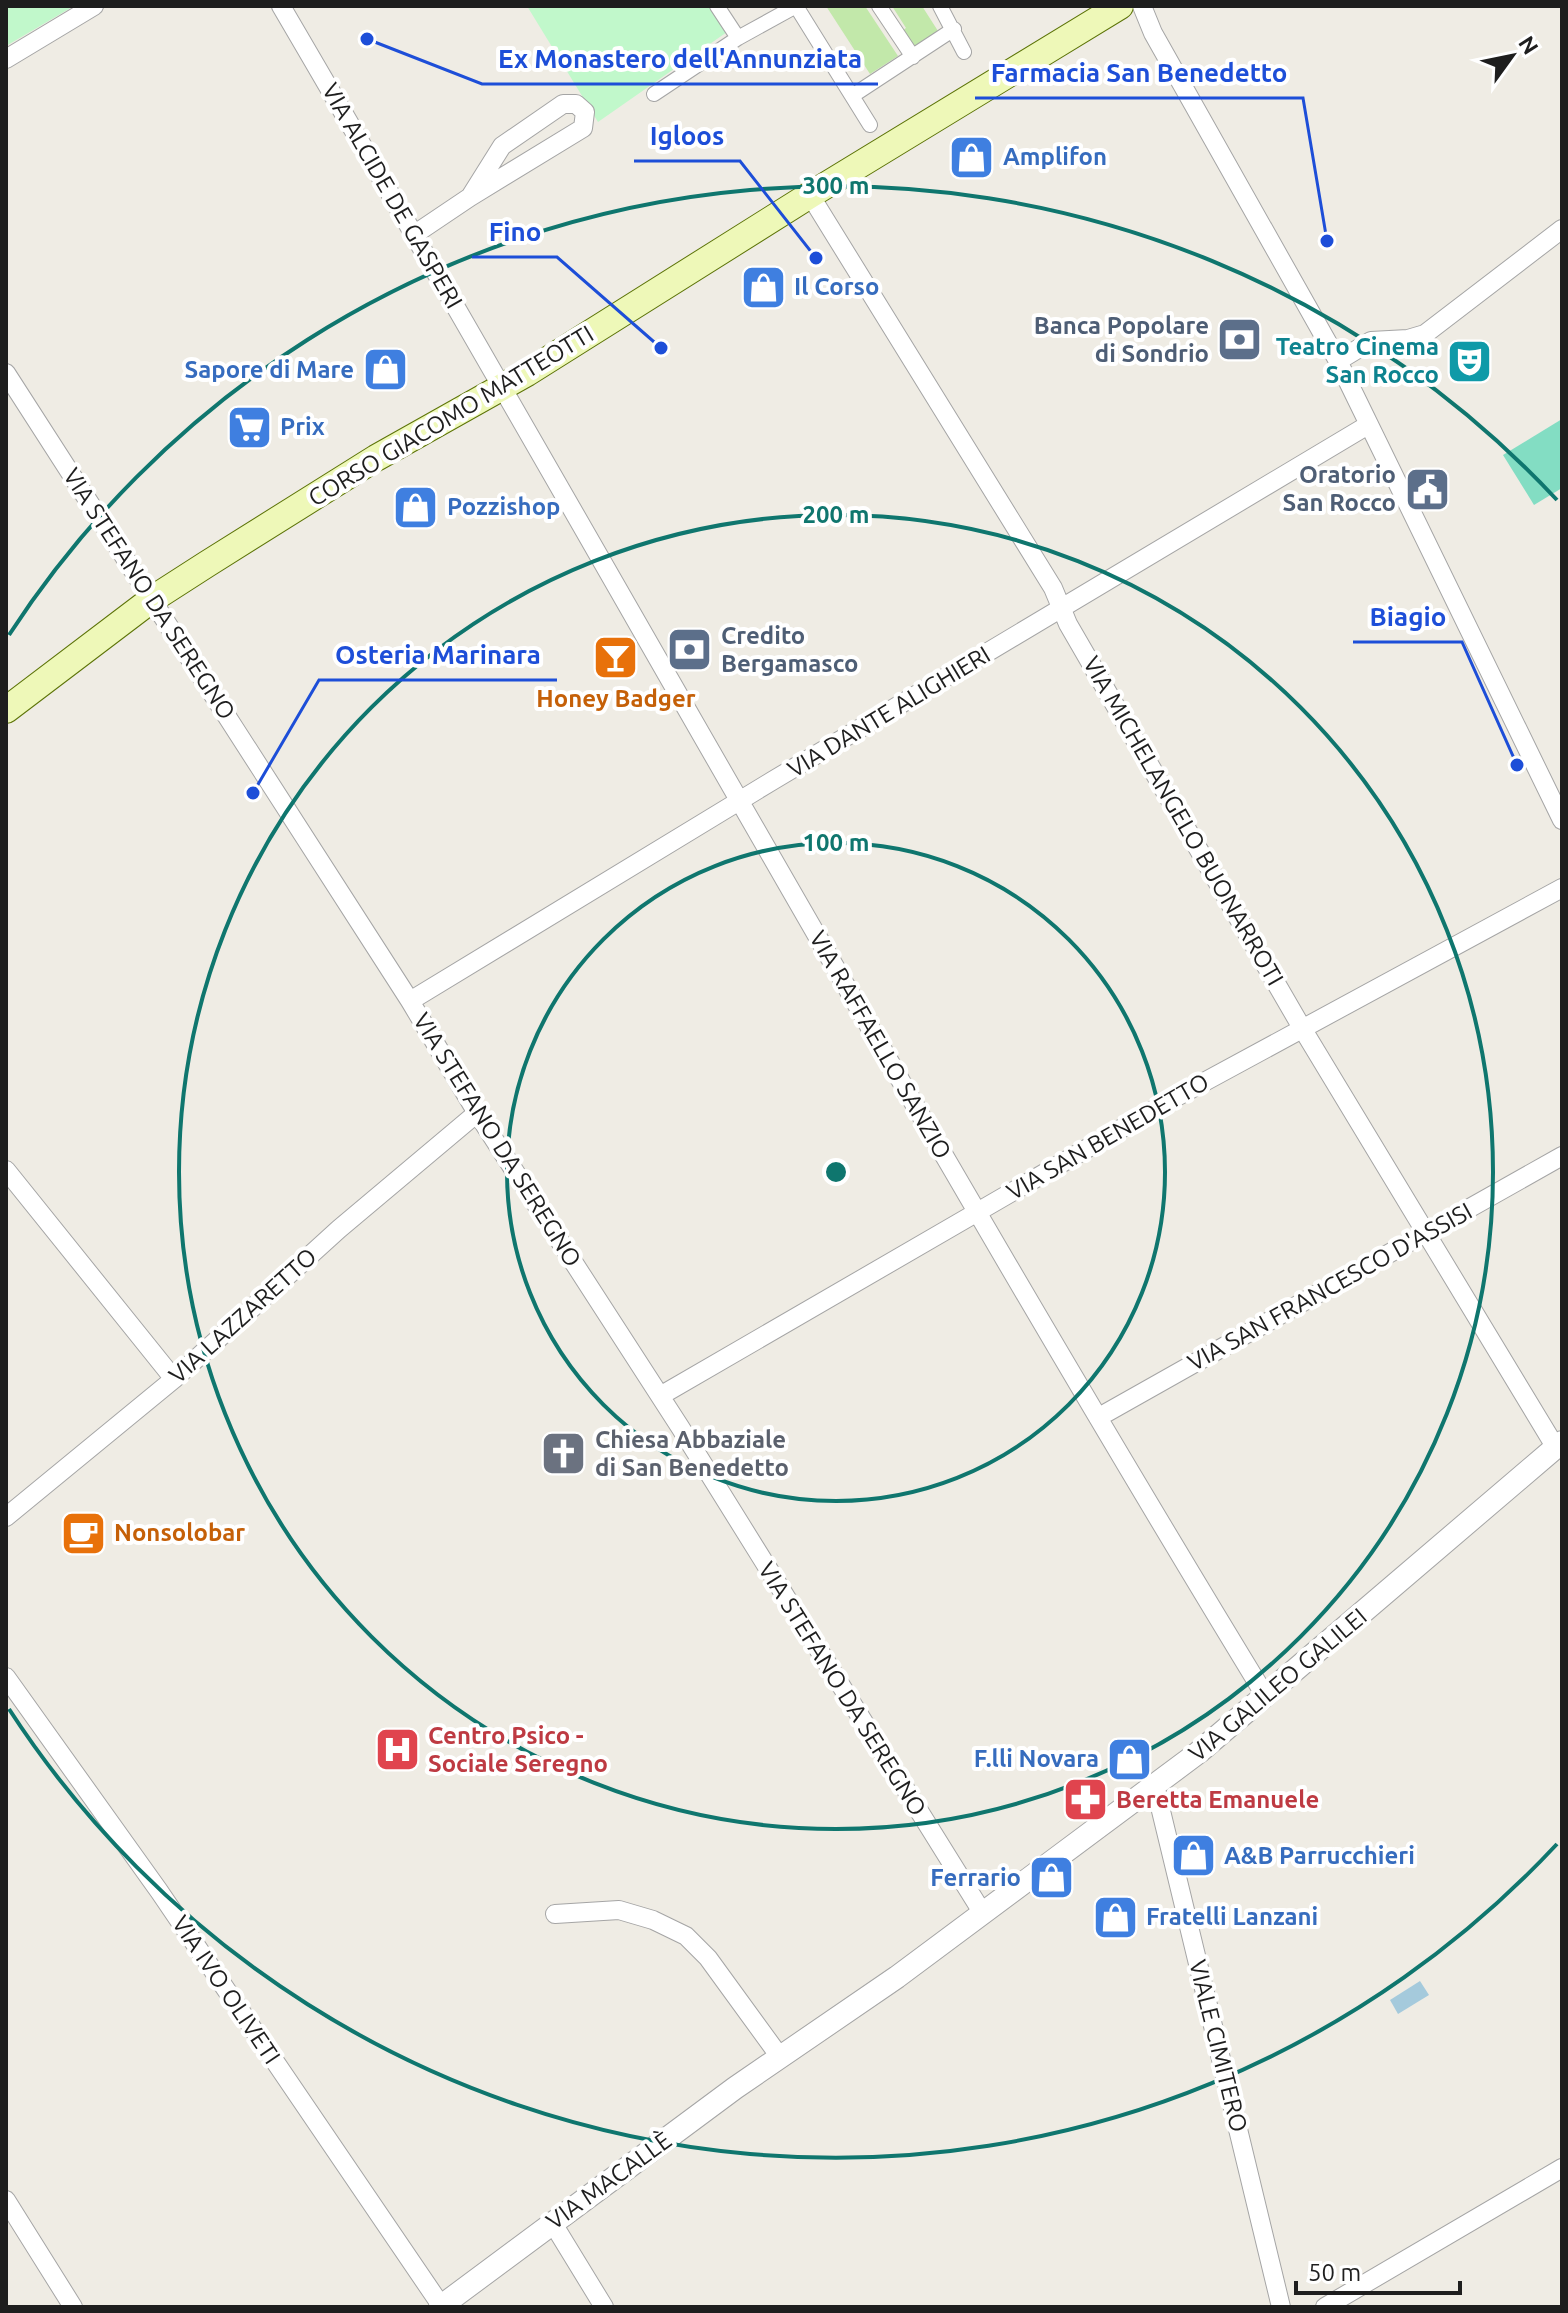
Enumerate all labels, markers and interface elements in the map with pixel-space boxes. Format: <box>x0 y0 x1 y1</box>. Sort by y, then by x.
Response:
north arrow <box>1472 16 1552 96</box>
text: N <box>1514 31 1544 59</box>
callout: Ex Monastero dell'Annunziata <box>482 34 878 84</box>
text: Ex Monastero dell'Annunziata <box>498 44 862 73</box>
callout: Farmacia San Benedetto <box>975 48 1303 98</box>
text: Farmacia San Benedetto <box>991 58 1287 87</box>
street label: VIA ALCIDE DE GASPERI <box>317 78 468 313</box>
callout: Igloos <box>634 111 740 161</box>
text: Igloos <box>650 121 724 150</box>
shop icon: Amplifon <box>948 133 996 181</box>
place label: Amplifon <box>1003 143 1107 170</box>
text: 300 m <box>803 172 869 199</box>
callout: Fino <box>472 207 557 257</box>
text: Fino <box>489 217 541 246</box>
shop icon: Il Corso <box>739 263 787 311</box>
place label: Il Corso <box>794 273 879 300</box>
place label: Banca Popolare di Sondrio <box>1034 312 1209 367</box>
bank icon: Banca Popolare di Sondrio <box>1216 316 1264 364</box>
street label: CORSO GIACOMO MATTEOTTI <box>304 320 598 511</box>
place label: Teatro Cinema San Rocco <box>1276 333 1439 388</box>
theatre icon: Teatro Cinema San Rocco <box>1446 337 1494 385</box>
shop icon: Sapore di Mare <box>361 346 409 394</box>
place label: Sapore di Mare <box>184 356 354 383</box>
supermarket icon: Prix <box>225 403 273 451</box>
place label: Prix <box>280 413 325 440</box>
place label: Oratorio San Rocco <box>1283 461 1396 516</box>
street label: VIA STEFANO DA SEREGNO <box>58 463 241 724</box>
public building icon: Oratorio San Rocco <box>1403 465 1451 513</box>
shop icon: Pozzishop <box>392 483 440 531</box>
place label: Pozzishop <box>447 493 560 520</box>
text: 200 m <box>803 501 869 528</box>
callout: Biagio <box>1353 592 1462 642</box>
text: Biagio <box>1370 602 1446 631</box>
place label: Credito Bergamasco <box>721 622 858 677</box>
bank icon: Credito Bergamasco <box>666 626 714 674</box>
callout: Osteria Marinara <box>319 630 557 680</box>
bar icon: Honey Badger <box>592 633 640 681</box>
text: Osteria Marinara <box>335 640 541 669</box>
street label: VIA DANTE ALIGHIERI <box>783 640 995 783</box>
street label: VIA MICHELANGELO BUONARROTI <box>1078 651 1289 990</box>
place label: Honey Badger <box>536 685 696 712</box>
text: 100 m <box>803 829 869 856</box>
street label: VIA RAFFAELLO SANZIO <box>804 926 957 1163</box>
street label: VIA STEFANO DA SEREGNO <box>408 1008 587 1272</box>
street label: VIA SAN BENEDETTO <box>1002 1068 1213 1205</box>
centre of rings <box>822 1158 850 1186</box>
street label: VIA SAN FRANCESCO D'ASSISI <box>1183 1197 1476 1376</box>
street label: VIA LAZZARETTO <box>164 1243 322 1389</box>
place label: Chiesa Abbaziale di San Benedetto <box>595 1426 789 1481</box>
church icon: Chiesa Abbaziale di San Benedetto <box>540 1430 588 1478</box>
cafe icon: Nonsolobar <box>59 1509 107 1557</box>
place label: Nonsolobar <box>114 1519 245 1546</box>
street label: VIA STEFANO DA SEREGNO <box>753 1557 932 1821</box>
street label: VIA GALILEO GALILEI <box>1183 1602 1372 1767</box>
place label: Centro Psico - Sociale Seregno <box>428 1722 608 1777</box>
hospital icon: Centro Psico - Sociale Seregno <box>373 1726 421 1774</box>
shop icon: F.lli Novara <box>1106 1735 1154 1783</box>
place label: F.lli Novara <box>974 1745 1099 1772</box>
pharmacy icon: Beretta Emanuele <box>1061 1776 1109 1824</box>
place label: Beretta Emanuele <box>1116 1786 1319 1813</box>
shop icon: A&B Parrucchieri <box>1169 1832 1217 1880</box>
place label: A&B Parrucchieri <box>1224 1842 1415 1869</box>
shop icon: Ferrario <box>1028 1854 1076 1902</box>
place label: Ferrario <box>930 1864 1021 1891</box>
shop icon: Fratelli Lanzani <box>1091 1893 1139 1941</box>
place label: Fratelli Lanzani <box>1146 1903 1318 1930</box>
street label: VIA IVO OLIVETI <box>167 1910 286 2069</box>
street label: VIALE CIMITERO <box>1184 1957 1253 2135</box>
street label: VIA MACALLÈ <box>541 2126 676 2235</box>
scale bar <box>1296 2245 1460 2295</box>
text: 50 m <box>1308 2259 1361 2286</box>

